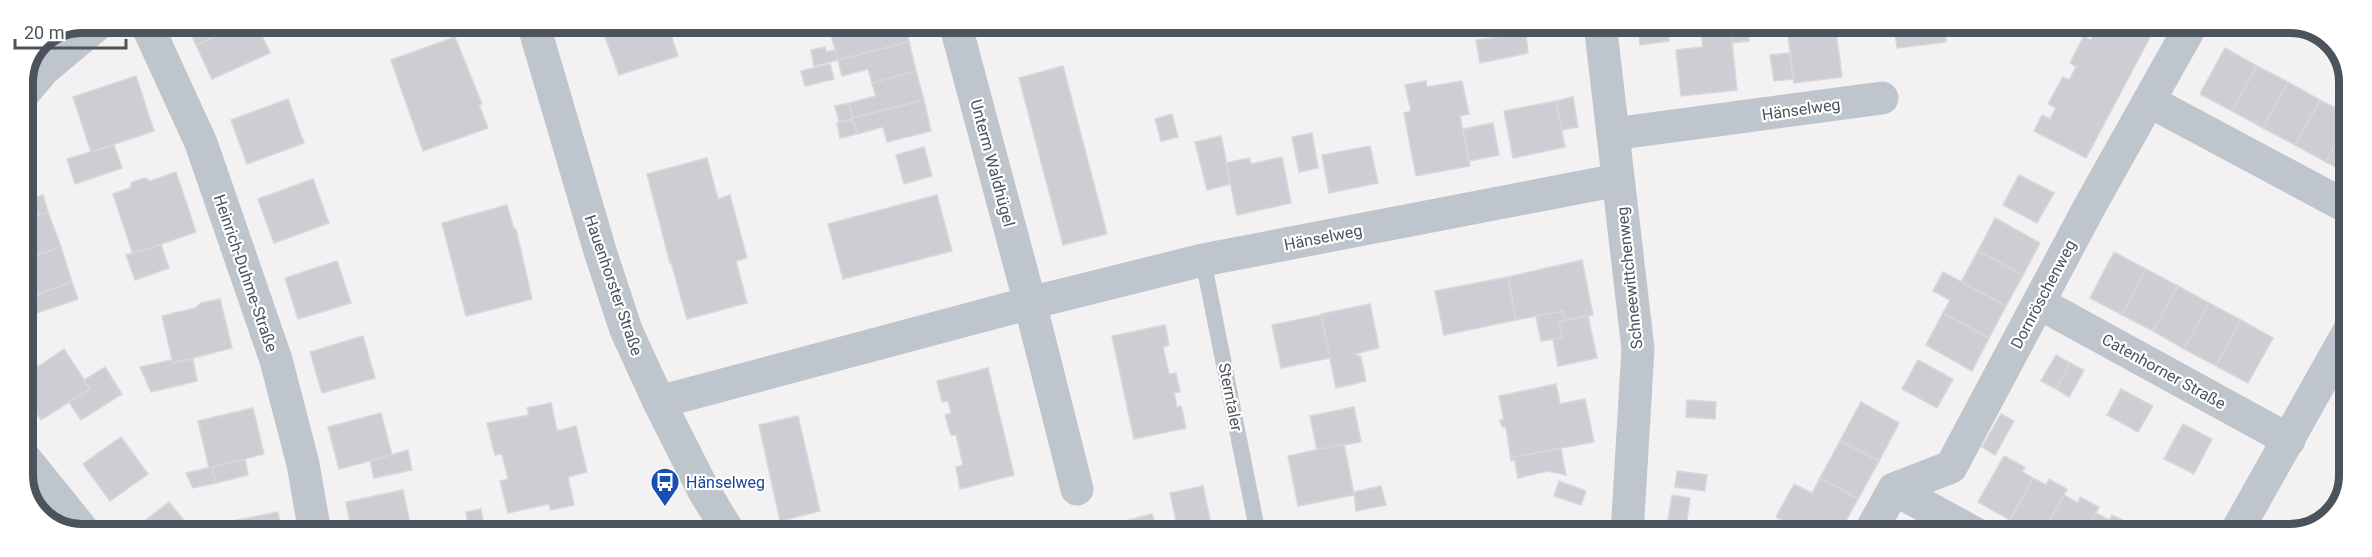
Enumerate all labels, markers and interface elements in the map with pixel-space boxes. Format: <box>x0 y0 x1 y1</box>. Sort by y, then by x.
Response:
scale bar <box>15 12 126 50</box>
text: 20 m <box>24 22 64 43</box>
street label: Hänselweg <box>1761 95 1842 124</box>
street label: Unterm Waldhügel <box>966 97 1019 229</box>
street label: Heinrich-Duhme-Straße <box>210 192 281 354</box>
street label: Schneewittchenweg <box>1613 206 1646 350</box>
street label: Hauenhorster Straße <box>581 212 647 358</box>
street label: Hänselweg <box>1282 221 1364 254</box>
street label: Dornröschenweg <box>2007 237 2080 352</box>
street label: Catenhorner Straße <box>2099 330 2229 413</box>
street label: Sterntaler <box>1215 361 1247 433</box>
bus stop icon: Hänselweg <box>649 466 681 508</box>
place label: Hänselweg <box>686 473 765 492</box>

